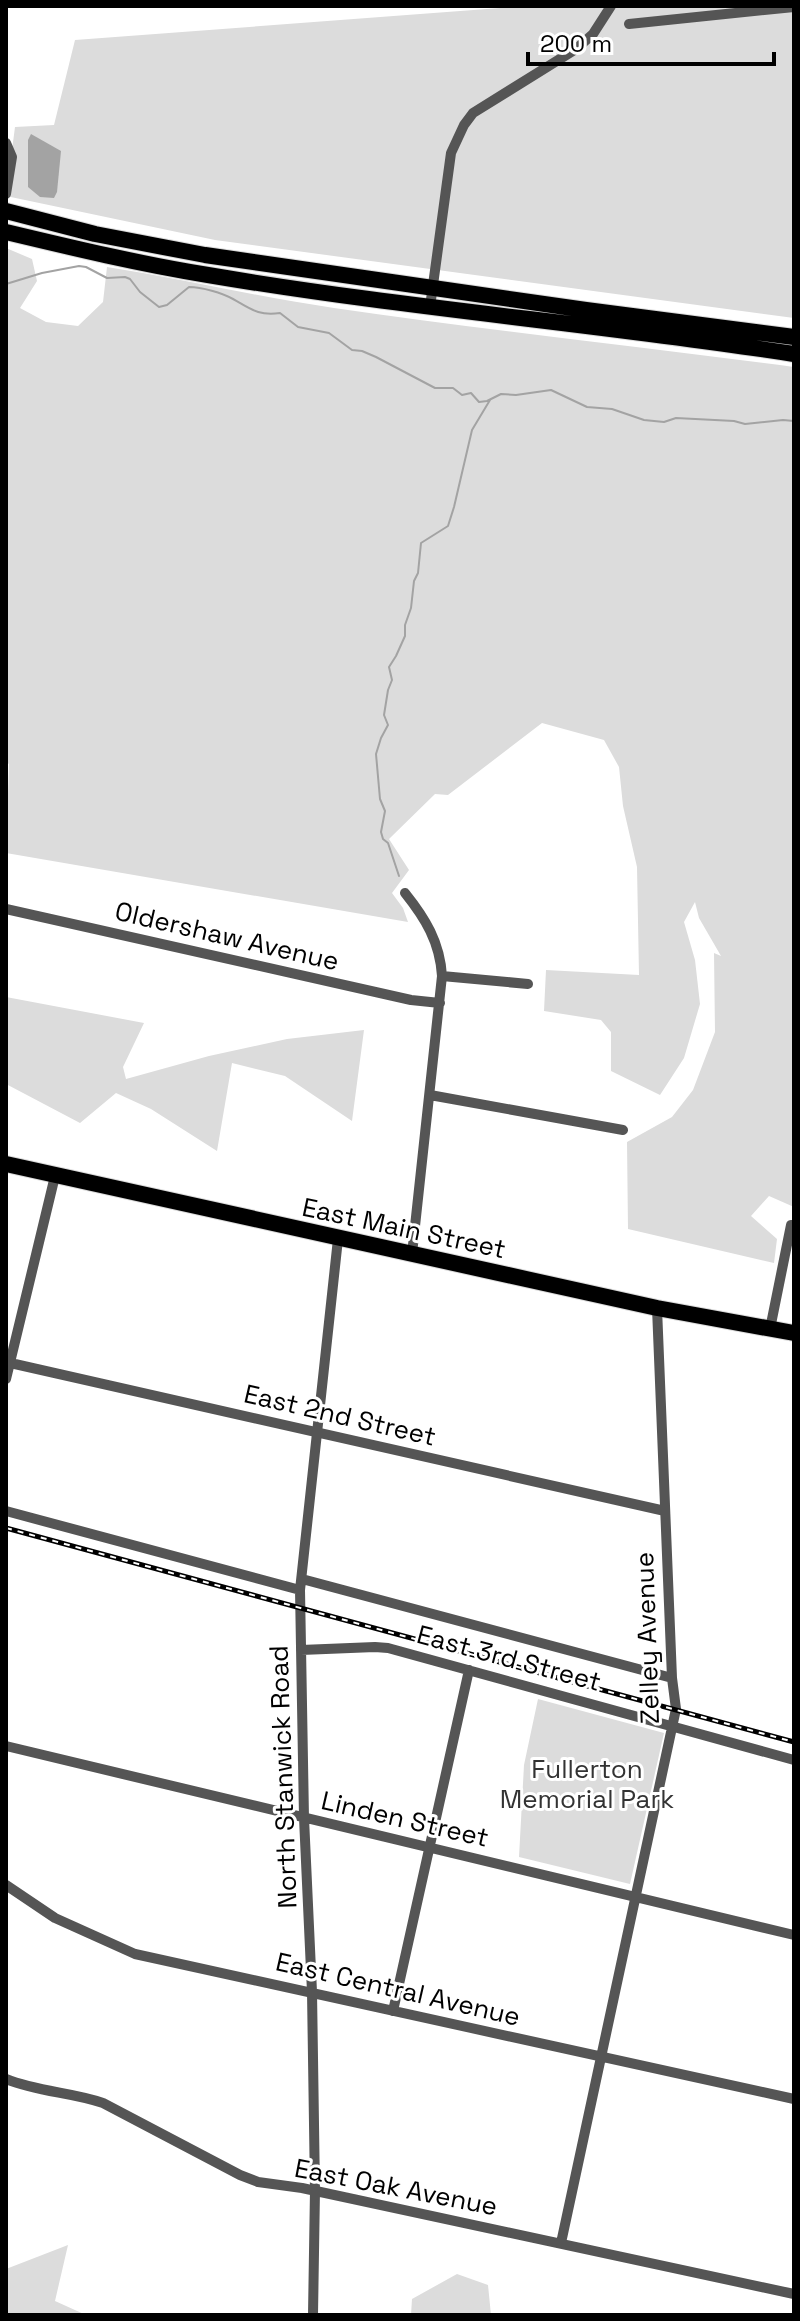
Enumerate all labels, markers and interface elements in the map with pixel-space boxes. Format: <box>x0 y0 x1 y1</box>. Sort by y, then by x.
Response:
scale bar <box>528 16 774 66</box>
text: 200 m <box>540 28 612 59</box>
street label: Oldershaw Avenue <box>112 894 342 978</box>
street label: East Main Street <box>299 1190 509 1266</box>
street label: East 2nd Street <box>241 1376 439 1454</box>
street label: Zelley Avenue <box>627 1551 667 1725</box>
street label: East 3rd Street <box>413 1617 605 1699</box>
street label: North Stanwick Road <box>261 1645 305 1909</box>
park label: Fullerton Memorial Park <box>500 1752 674 1816</box>
street label: Linden Street <box>318 1783 492 1855</box>
street label: East Central Avenue <box>272 1944 524 2034</box>
street label: East Oak Avenue <box>292 2151 500 2223</box>

